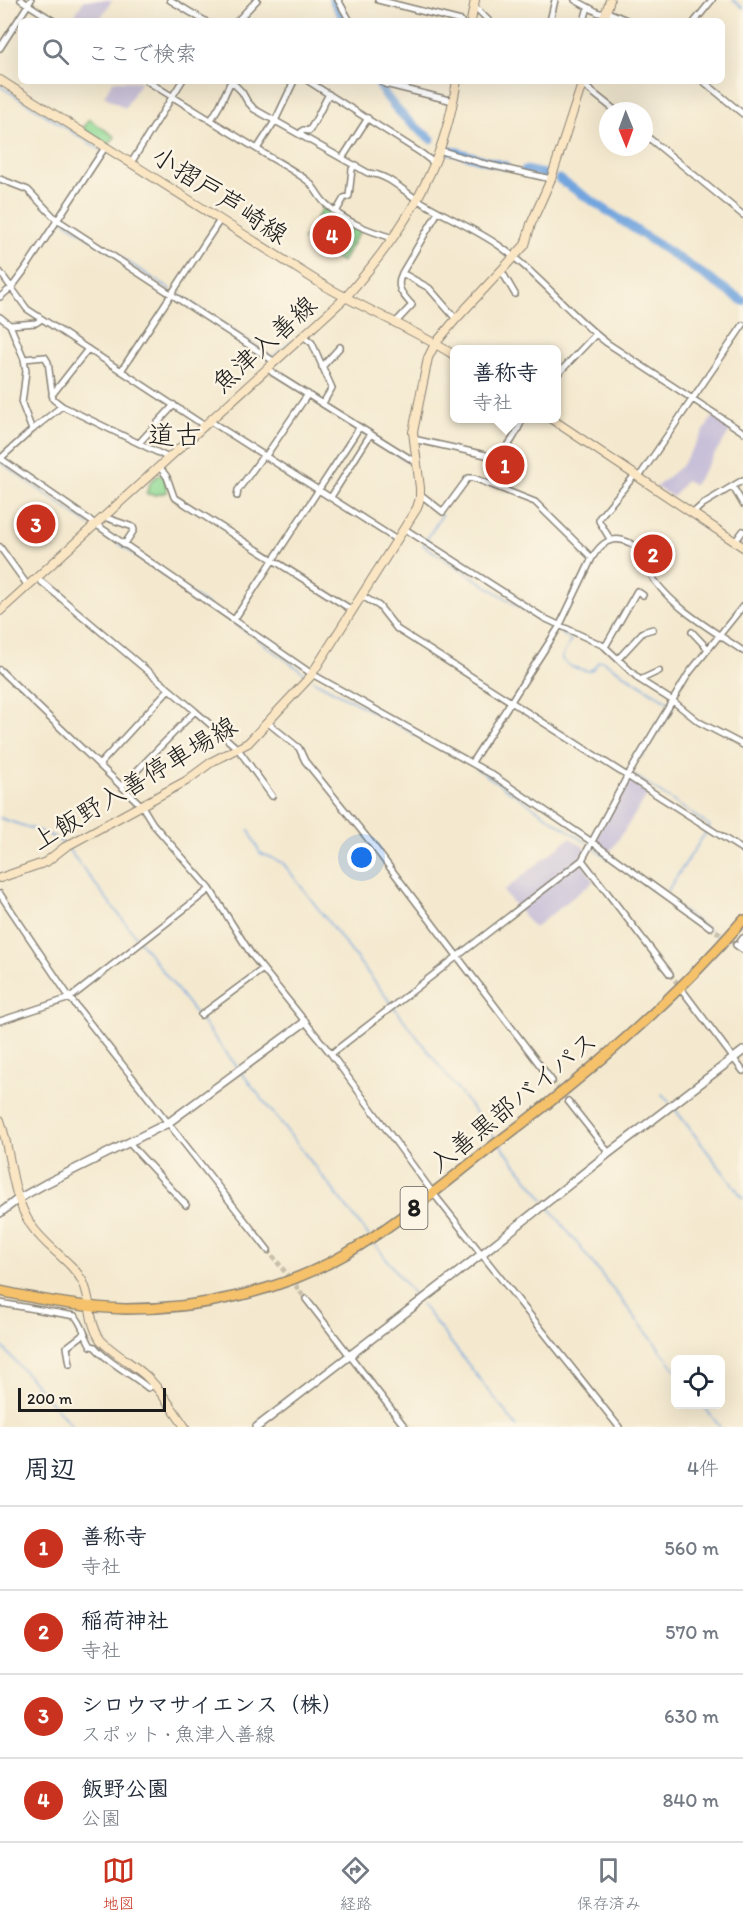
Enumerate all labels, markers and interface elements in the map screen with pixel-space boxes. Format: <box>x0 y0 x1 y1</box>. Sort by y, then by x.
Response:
search box <box>18 18 725 84</box>
icon: search <box>39 35 72 68</box>
text: ここで検索 <box>87 40 197 67</box>
north arrow <box>599 102 653 156</box>
street label: 小摺戸芦崎線 <box>146 139 294 251</box>
pin: 4 <box>312 212 352 258</box>
street label: 魚津入善線 <box>205 289 323 399</box>
popup <box>450 345 561 423</box>
text: 善称寺 <box>472 359 539 386</box>
text: 寺社 <box>472 390 512 414</box>
district label: 道古 <box>148 418 202 451</box>
pin: 1 <box>486 442 524 488</box>
pin: 3 <box>16 502 56 546</box>
pin: 2 <box>634 532 672 576</box>
street label: 上飯野入善停車場線 <box>25 709 243 857</box>
your location <box>347 843 376 872</box>
street label: 入善黒部バイパス <box>422 1024 604 1180</box>
road number: 8 <box>400 1187 428 1229</box>
map controls <box>671 1355 725 1409</box>
button: locate <box>671 1355 725 1409</box>
scale bar <box>18 1385 166 1412</box>
text: 200 m <box>27 1389 72 1408</box>
text: 周辺 <box>24 1453 76 1485</box>
text: 4件 <box>687 1456 719 1480</box>
text: 善称寺 <box>81 1523 147 1550</box>
text: 1 <box>39 1536 48 1560</box>
text: 560 m <box>664 1536 719 1560</box>
text: 寺社 <box>81 1554 121 1578</box>
text: 稲荷神社 <box>81 1607 169 1634</box>
text: 2 <box>38 1620 49 1644</box>
text: 570 m <box>665 1620 719 1644</box>
text: 寺社 <box>81 1638 121 1662</box>
text: シロウマサイエンス（株） <box>81 1691 344 1718</box>
text: 3 <box>38 1704 49 1728</box>
text: 630 m <box>664 1704 719 1728</box>
text: スポット · 魚津入善線 <box>81 1722 275 1746</box>
text: 飯野公園 <box>81 1775 169 1802</box>
text: 4 <box>37 1788 50 1812</box>
text: 840 m <box>662 1788 719 1812</box>
text: 公園 <box>81 1806 121 1830</box>
tab: 地図 <box>102 1854 135 1914</box>
tab: 経路 <box>339 1854 372 1914</box>
tab: 保存済み <box>577 1854 641 1914</box>

